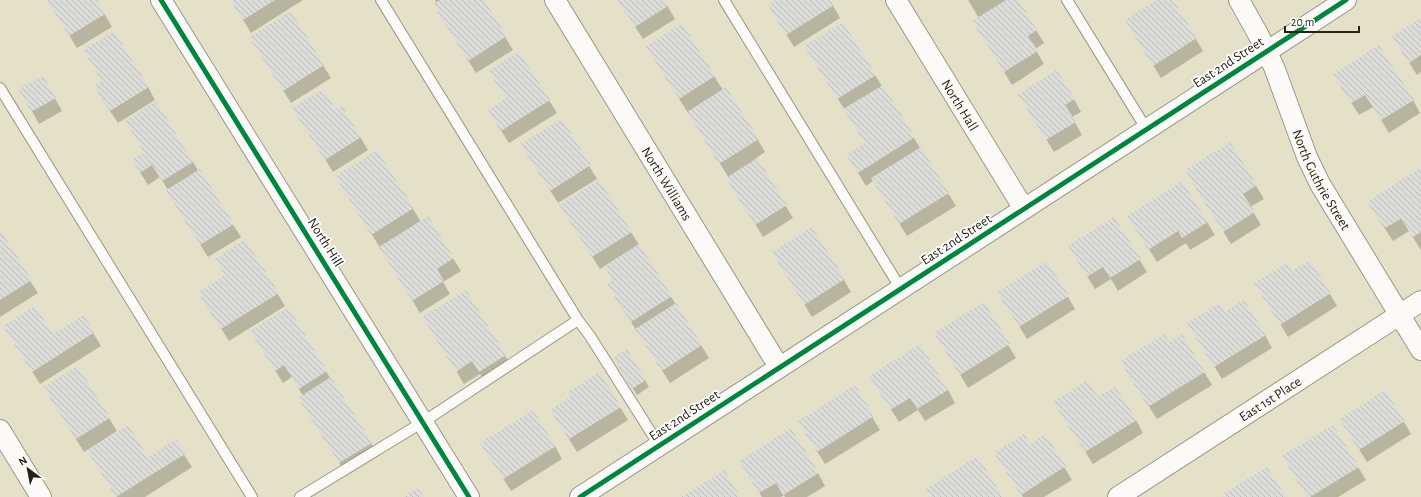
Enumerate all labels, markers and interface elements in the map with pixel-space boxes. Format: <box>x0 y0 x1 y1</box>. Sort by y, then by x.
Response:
scale bar <box>1285 8 1359 34</box>
text: 20 m <box>1291 16 1314 28</box>
street label: East 2nd Street <box>1191 35 1267 91</box>
street label: North Hall <box>938 77 980 134</box>
street label: North Guthrie Street <box>1289 128 1353 233</box>
street label: North Williams <box>638 145 694 223</box>
street label: East 2nd Street <box>919 212 995 268</box>
street label: North Hill <box>305 216 346 269</box>
street label: East 1st Place <box>1237 374 1304 425</box>
street label: East 2nd Street <box>647 388 723 444</box>
north arrow <box>8 449 48 489</box>
text: N <box>17 454 29 468</box>

